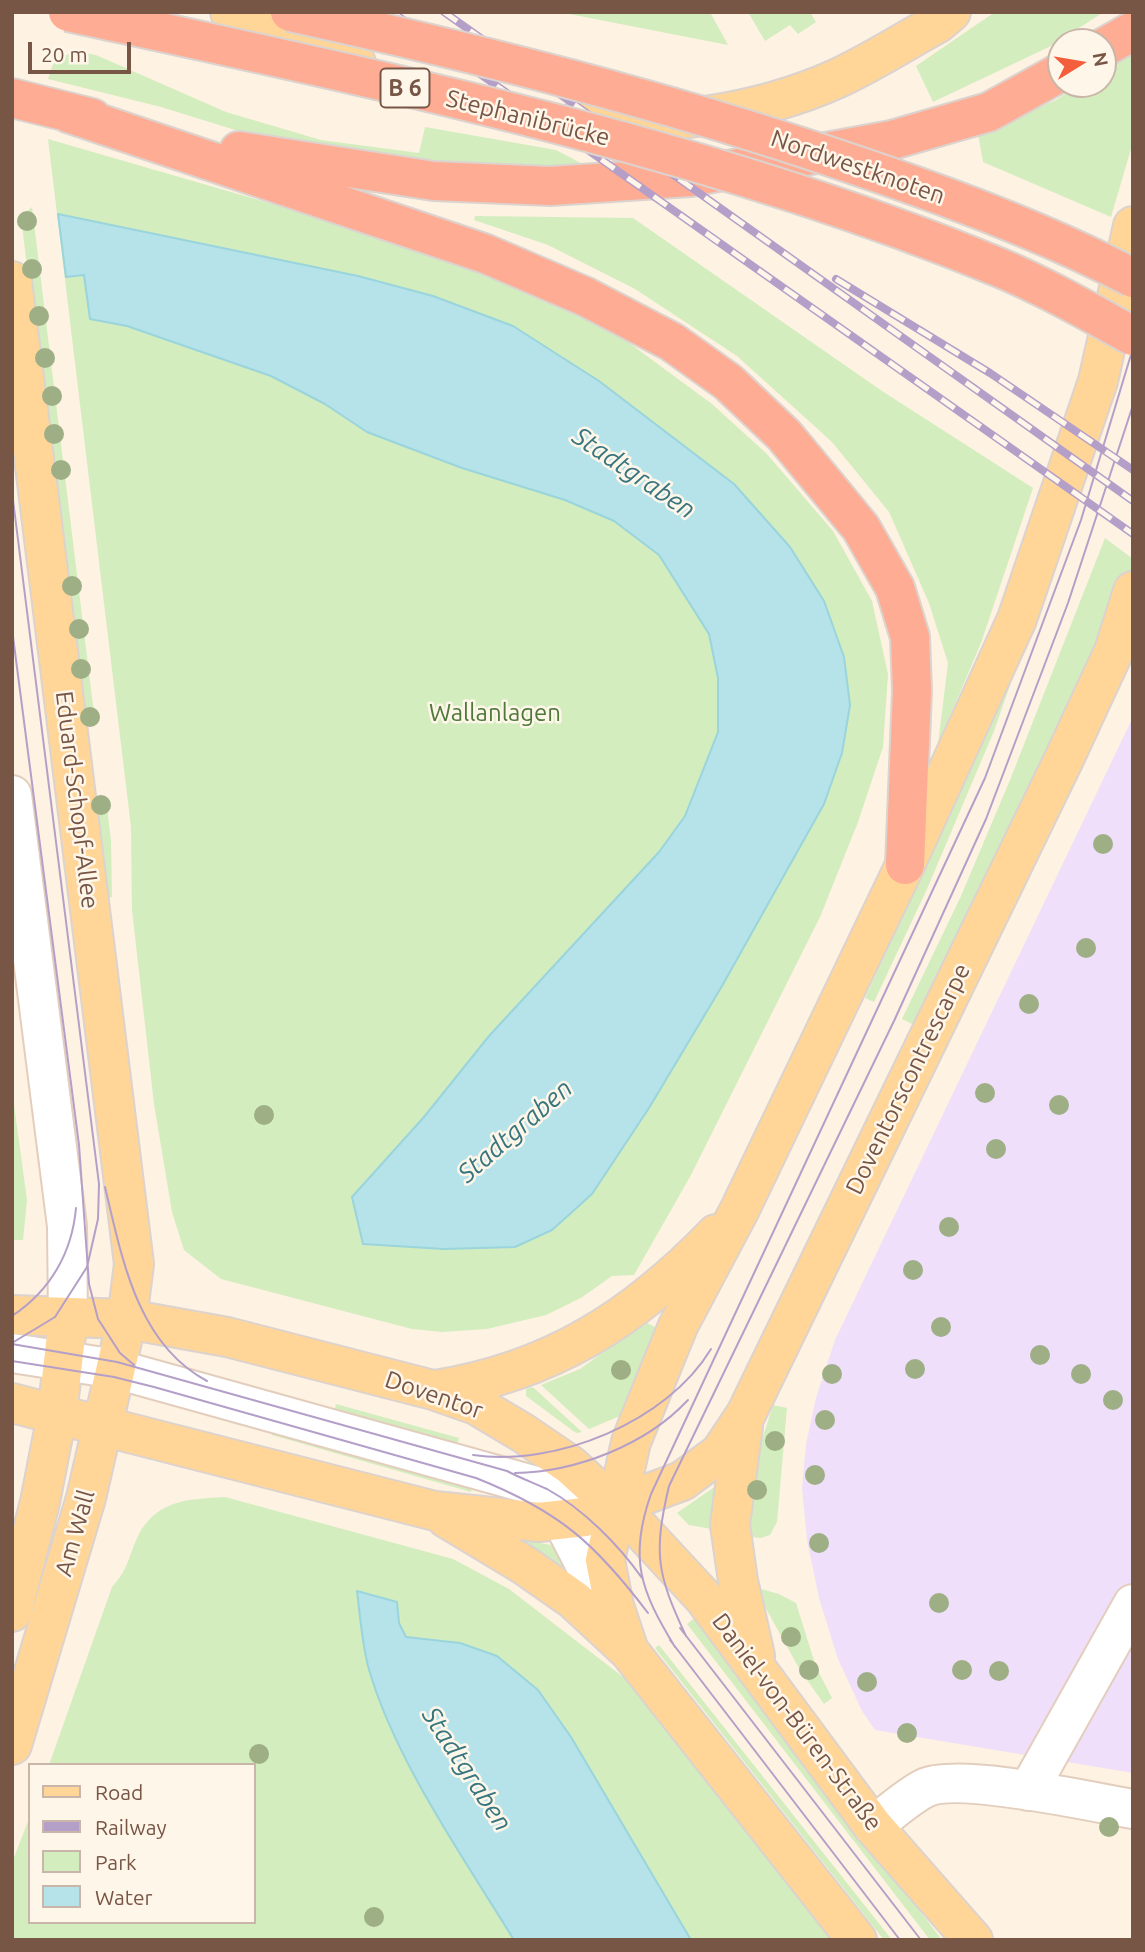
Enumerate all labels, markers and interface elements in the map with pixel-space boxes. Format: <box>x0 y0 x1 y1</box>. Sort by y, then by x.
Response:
scale bar <box>32 28 135 72</box>
north arrow <box>1047 28 1117 98</box>
text: 20 m <box>41 42 88 66</box>
text: N <box>1088 50 1113 68</box>
road number: B 6 <box>380 68 430 108</box>
street label: Stephanibrücke <box>443 84 613 152</box>
street label: Nordwestknoten <box>767 124 949 210</box>
water label: Stadtgraben <box>567 420 701 526</box>
street label: Eduard-Schopf-Allee <box>49 689 105 911</box>
park label: Wallanlagen <box>429 699 561 727</box>
street label: Doventorscontrescarpe <box>840 959 976 1199</box>
water label: Stadtgraben <box>451 1073 579 1189</box>
street label: Doventor <box>381 1365 487 1425</box>
street label: Am Wall <box>49 1487 101 1579</box>
street label: Daniel-von-Büren-Straße <box>706 1608 888 1836</box>
water label: Stadtgraben <box>415 1701 519 1837</box>
legend <box>28 1763 256 1924</box>
text: Road <box>95 1780 143 1804</box>
text: Railway <box>95 1815 167 1839</box>
text: Park <box>95 1850 137 1874</box>
text: Water <box>95 1885 153 1909</box>

